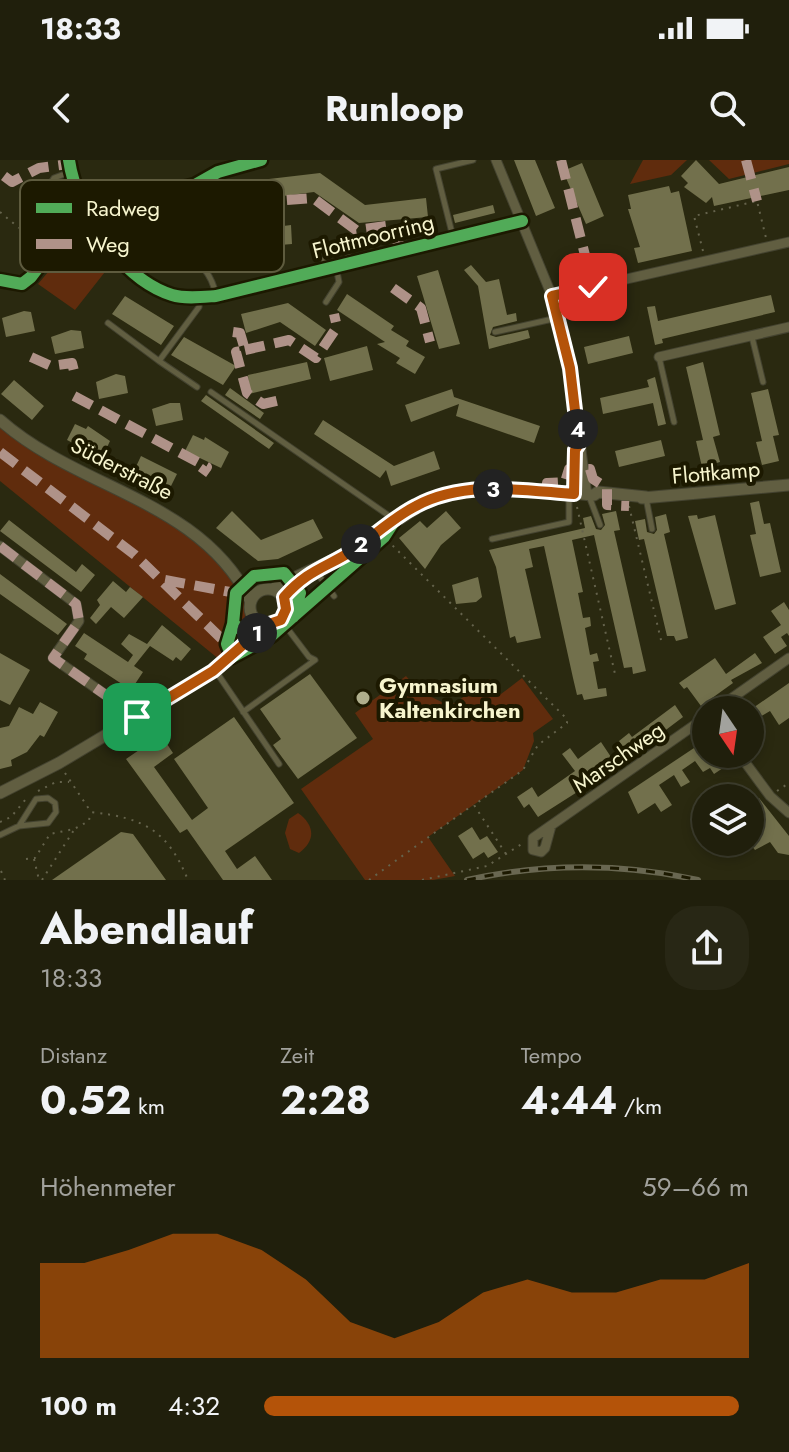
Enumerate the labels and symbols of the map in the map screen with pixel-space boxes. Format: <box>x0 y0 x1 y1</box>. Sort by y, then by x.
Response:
legend <box>20 180 284 272</box>
text: Radweg <box>86 192 160 224</box>
street label: Flottmoorring <box>309 205 437 267</box>
text: Weg <box>86 228 130 260</box>
pin <box>559 253 627 321</box>
pin: 4 <box>558 409 598 449</box>
street label: Süderstraße <box>65 429 179 507</box>
street label: Flottkamp <box>670 452 762 492</box>
pin: 3 <box>473 469 513 509</box>
pin: 2 <box>341 524 381 564</box>
pin: 1 <box>237 613 277 653</box>
place label: Gymnasium Kaltenkirchen <box>379 669 521 726</box>
pin <box>103 683 171 751</box>
marker: Gymnasium Kaltenkirchen <box>354 689 372 707</box>
north arrow <box>692 696 764 768</box>
street label: Marschweg <box>566 714 670 800</box>

